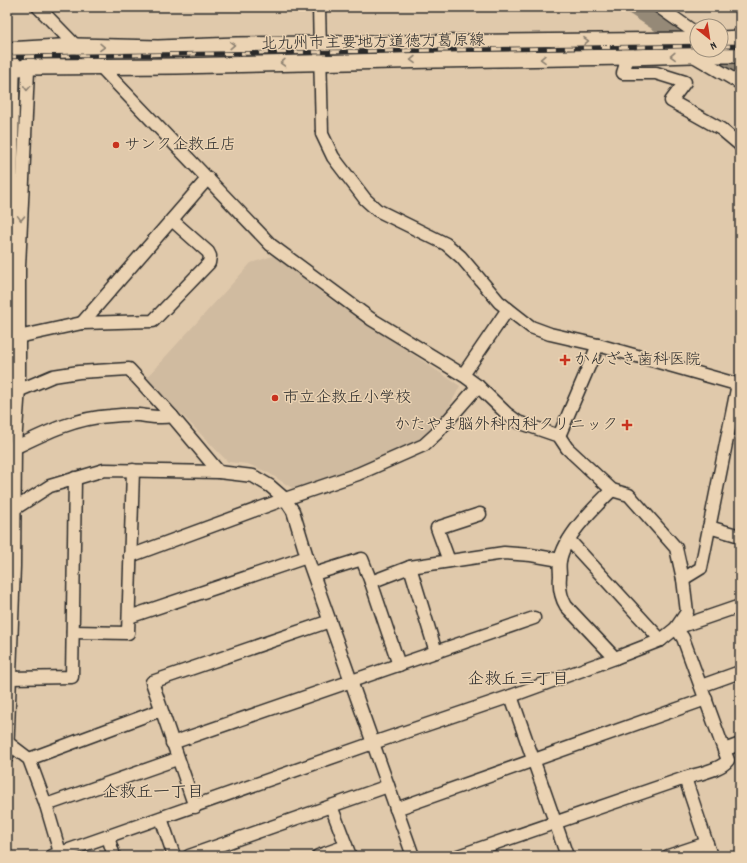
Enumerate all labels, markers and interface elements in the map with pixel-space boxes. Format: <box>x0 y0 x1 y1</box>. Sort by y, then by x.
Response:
north arrow <box>689 18 729 58</box>
street label: 北九州市主要地方道徳力葛原線 <box>261 30 485 56</box>
one-way arrow <box>583 37 589 46</box>
text: N <box>706 37 719 53</box>
one-way arrow <box>229 41 235 50</box>
one-way arrow <box>99 42 105 51</box>
one-way arrow <box>670 51 676 60</box>
one-way arrow <box>540 55 546 63</box>
one-way arrow <box>410 56 416 64</box>
one-way arrow <box>280 59 286 67</box>
one-way arrow <box>23 85 32 91</box>
place label: サンク企救丘店 <box>124 134 236 157</box>
marker: サンク企救丘店 <box>111 140 121 150</box>
one-way arrow <box>17 215 25 221</box>
place label: かんざき歯科医院 <box>574 349 701 372</box>
marker: かんざき歯科医院 <box>559 354 571 366</box>
place label: 市立企救丘小学校 <box>283 387 411 410</box>
marker: 市立企救丘小学校 <box>270 393 280 403</box>
place label: かたやま脳外科内科クリニック <box>394 414 618 437</box>
marker: かたやま脳外科内科クリニック <box>621 419 633 431</box>
district label: 企救丘三丁目 <box>467 669 569 693</box>
district label: 企救丘一丁目 <box>102 782 204 806</box>

